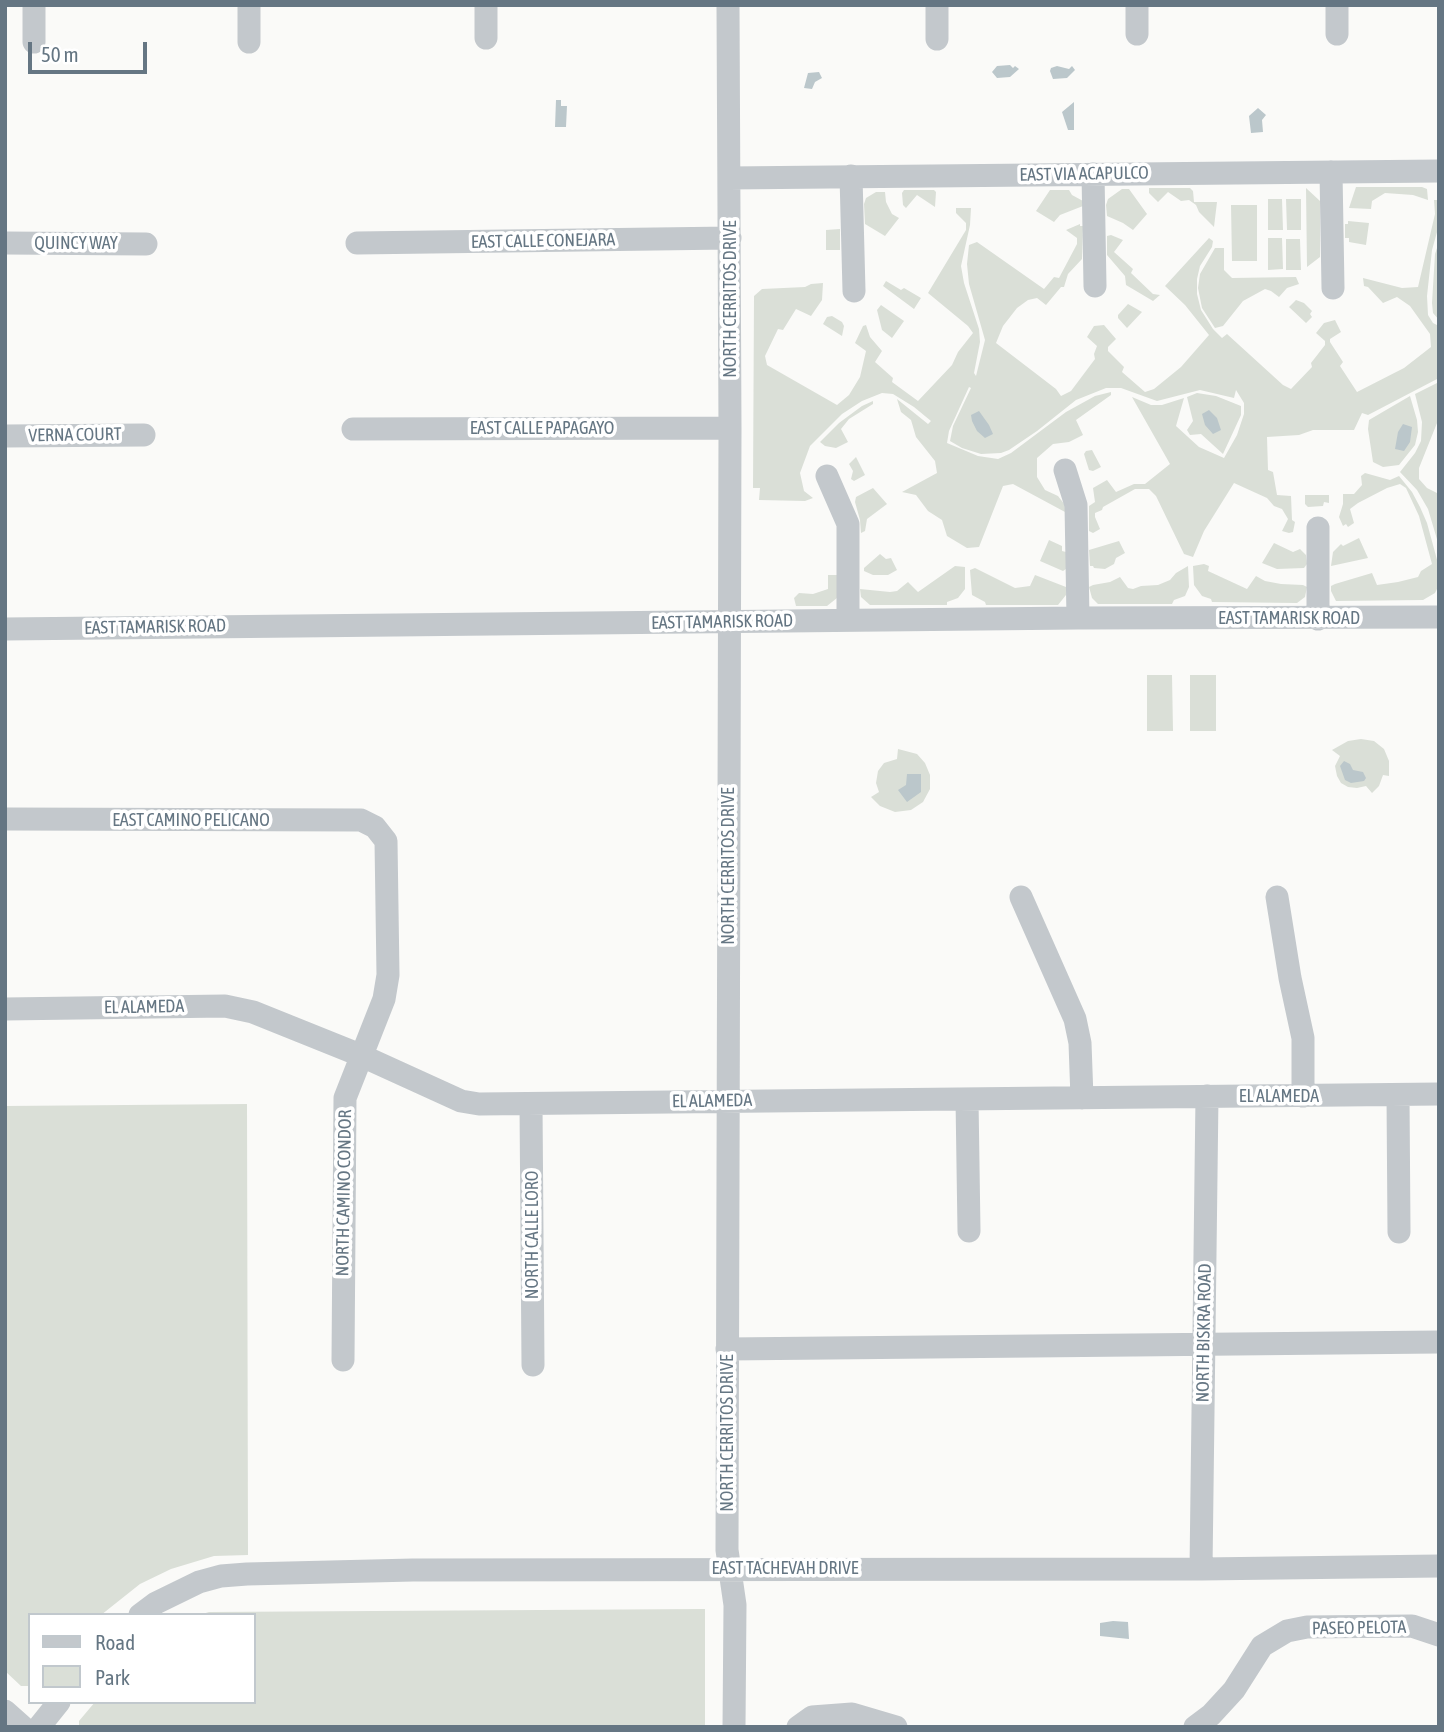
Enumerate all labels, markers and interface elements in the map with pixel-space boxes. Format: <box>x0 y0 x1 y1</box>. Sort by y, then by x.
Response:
scale bar <box>32 28 150 72</box>
text: 50 m <box>41 42 79 66</box>
street label: EAST VIA ACAPULCO <box>1019 162 1149 186</box>
street label: NORTH CERRITOS DRIVE <box>719 220 741 378</box>
street label: EAST CALLE CONEJARA <box>471 229 615 253</box>
street label: QUINCY WAY <box>34 232 118 254</box>
street label: EAST CALLE PAPAGAYO <box>470 417 614 439</box>
street label: VERNA COURT <box>28 423 122 447</box>
street label: EAST TAMARISK ROAD <box>1218 607 1360 629</box>
street label: EAST TAMARISK ROAD <box>651 610 793 634</box>
street label: EAST TAMARISK ROAD <box>84 615 226 639</box>
street label: NORTH CERRITOS DRIVE <box>717 787 739 945</box>
street label: EAST CAMINO PELICANO <box>112 809 270 831</box>
street label: EL ALAMEDA <box>104 996 184 1018</box>
street label: EL ALAMEDA <box>1239 1085 1319 1107</box>
street label: EL ALAMEDA <box>672 1090 752 1112</box>
street label: NORTH CAMINO CONDOR <box>332 1110 356 1276</box>
street label: NORTH CALLE LORO <box>521 1171 543 1299</box>
street label: NORTH BISKRA ROAD <box>1192 1263 1216 1403</box>
street label: NORTH CERRITOS DRIVE <box>716 1354 738 1512</box>
street label: EAST TACHEVAH DRIVE <box>711 1557 859 1579</box>
legend <box>28 1613 256 1704</box>
street label: PASEO PELOTA <box>1312 1616 1406 1640</box>
text: Road <box>95 1630 135 1654</box>
text: Park <box>95 1665 130 1689</box>

